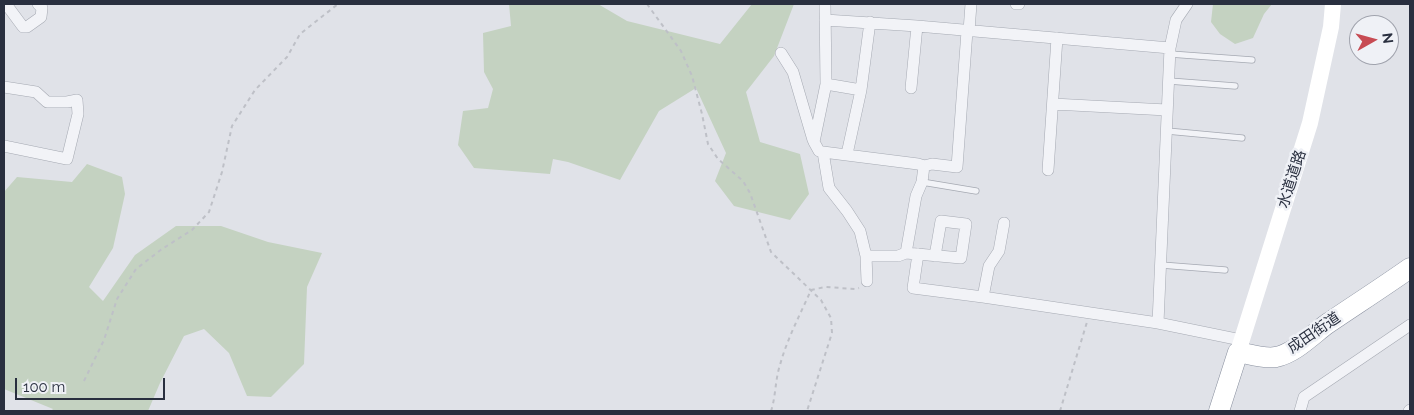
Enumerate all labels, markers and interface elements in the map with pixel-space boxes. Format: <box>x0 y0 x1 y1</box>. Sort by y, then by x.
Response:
north arrow <box>1349 15 1399 65</box>
text: N <box>1379 32 1396 45</box>
street label: 水道道路 <box>1274 148 1310 210</box>
street label: 成田街道 <box>1284 309 1344 357</box>
scale bar <box>18 368 168 400</box>
text: 100 m <box>23 378 65 396</box>

